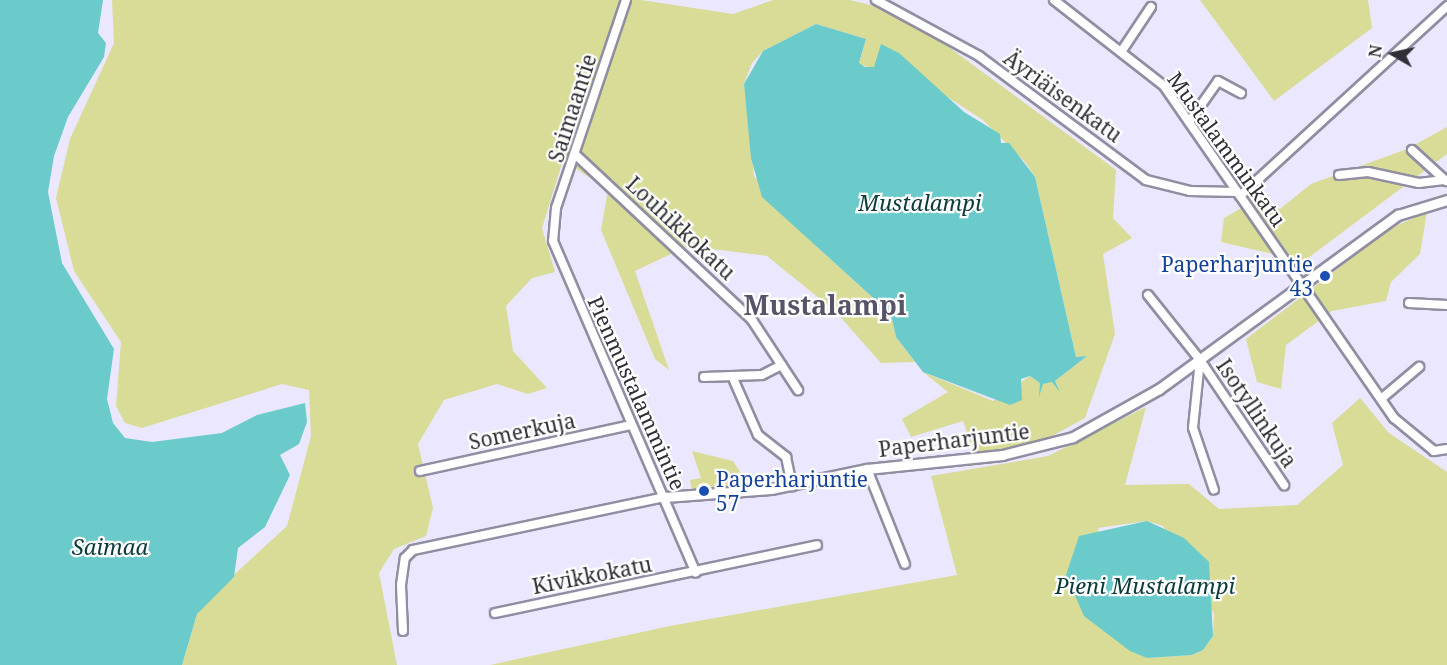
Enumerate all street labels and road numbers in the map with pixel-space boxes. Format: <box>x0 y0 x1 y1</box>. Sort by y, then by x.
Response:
street label: Äyriäisenkatu <box>999 45 1127 147</box>
street label: Saimaantie <box>543 51 601 165</box>
street label: Mustalamminkatu <box>1162 67 1292 231</box>
street label: Louhikkokatu <box>621 171 741 285</box>
street label: Pienmustalammintie <box>583 292 691 494</box>
street label: Isotyllinkuja <box>1211 354 1303 472</box>
street label: Somerkuja <box>466 407 578 455</box>
street label: Paperharjuntie <box>877 418 1031 462</box>
street label: Kivikkokatu <box>530 551 654 599</box>

